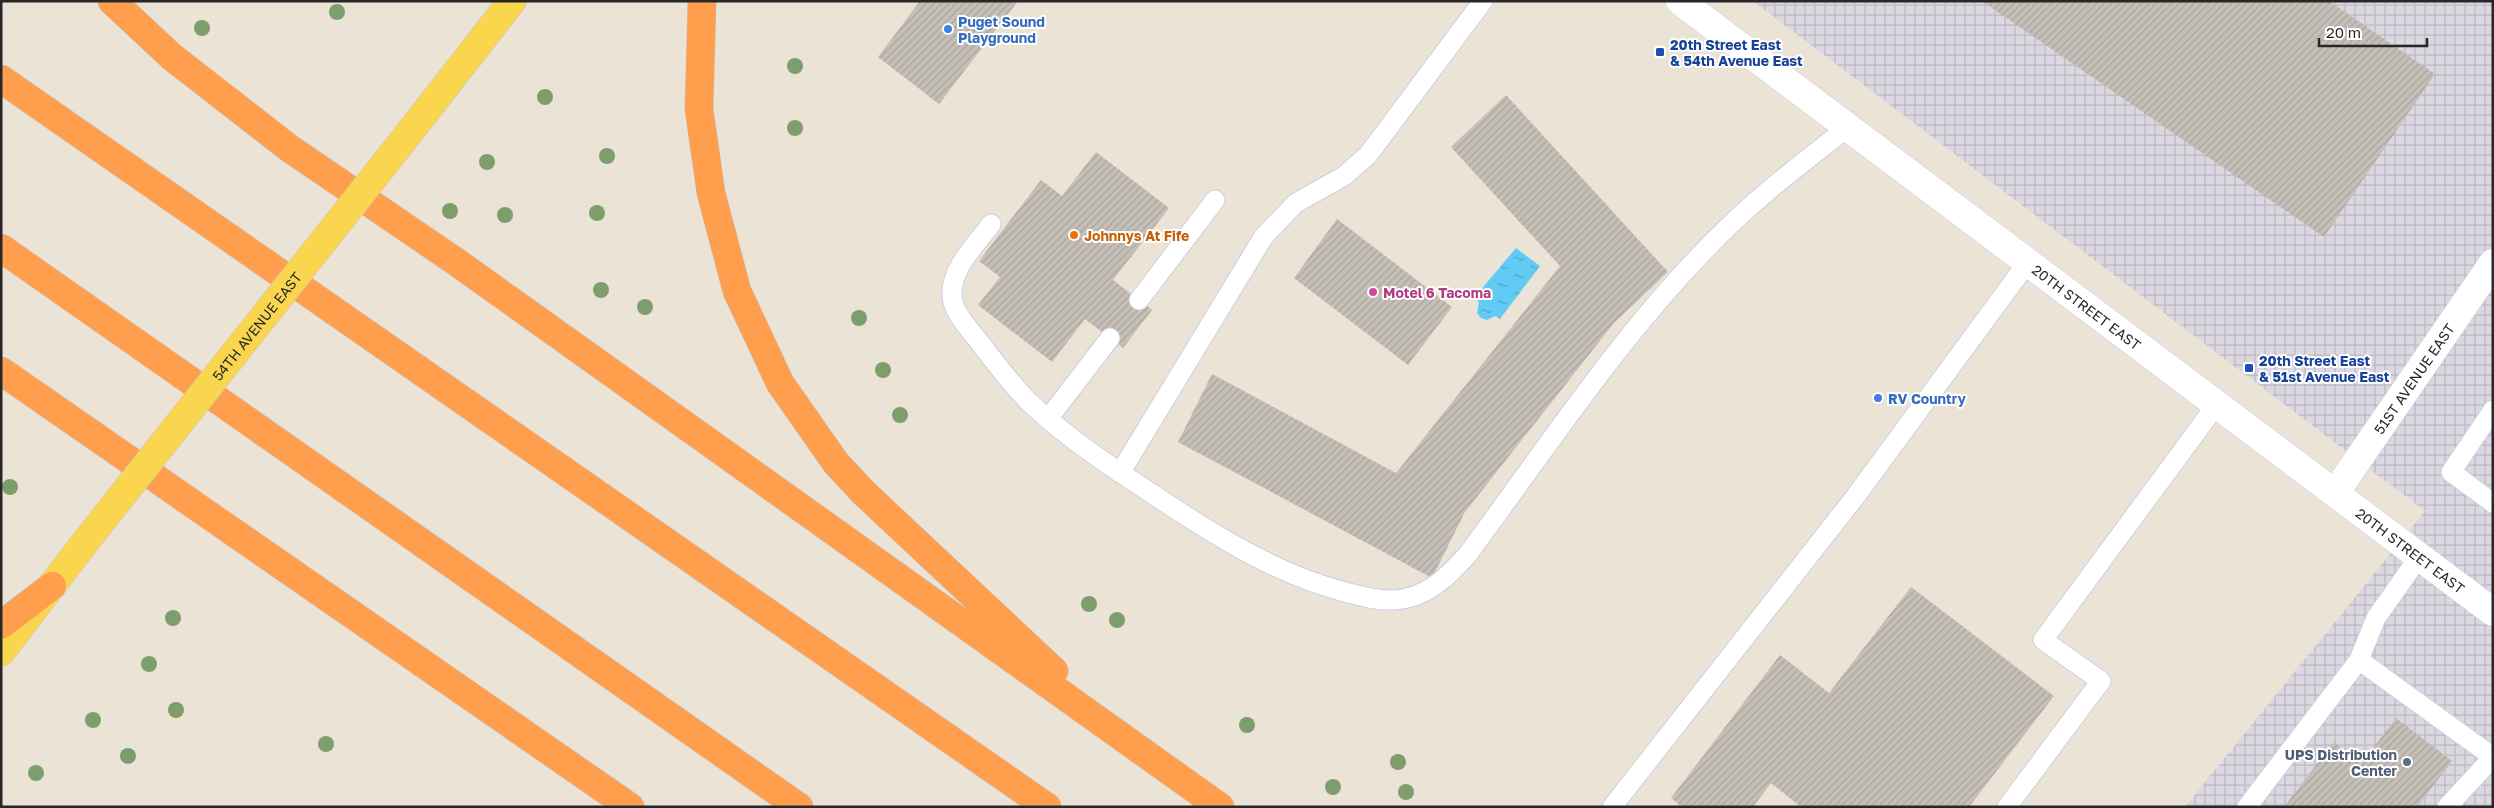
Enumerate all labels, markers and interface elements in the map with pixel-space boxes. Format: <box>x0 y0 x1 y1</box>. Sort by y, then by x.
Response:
place label: Puget Sound Playground <box>958 13 1045 46</box>
scale bar <box>2319 15 2426 47</box>
marker: Puget Sound Playground <box>942 23 954 35</box>
text: 20 m <box>2326 23 2361 41</box>
place label: 20th Street East & 54th Avenue East <box>1670 36 1803 69</box>
marker: 20th Street East & 54th Avenue East <box>1654 46 1666 58</box>
place label: Johnnys At Fife <box>1084 227 1189 244</box>
marker: Johnnys At Fife <box>1068 229 1080 241</box>
street label: 20TH STREET EAST <box>2029 261 2145 353</box>
street label: 54TH AVENUE EAST <box>208 268 305 384</box>
place label: Motel 6 Tacoma <box>1383 284 1491 301</box>
marker: Motel 6 Tacoma <box>1367 286 1379 298</box>
street label: 51ST AVENUE EAST <box>2370 320 2458 437</box>
place label: 20th Street East & 51st Avenue East <box>2259 352 2390 385</box>
marker: 20th Street East & 51st Avenue East <box>2243 362 2255 374</box>
place label: RV Country <box>1888 390 1966 407</box>
marker: RV Country <box>1872 392 1884 404</box>
street label: 20TH STREET EAST <box>2353 504 2469 597</box>
place label: UPS Distribution Center <box>2285 746 2398 779</box>
marker: UPS Distribution Center <box>2401 756 2413 768</box>

